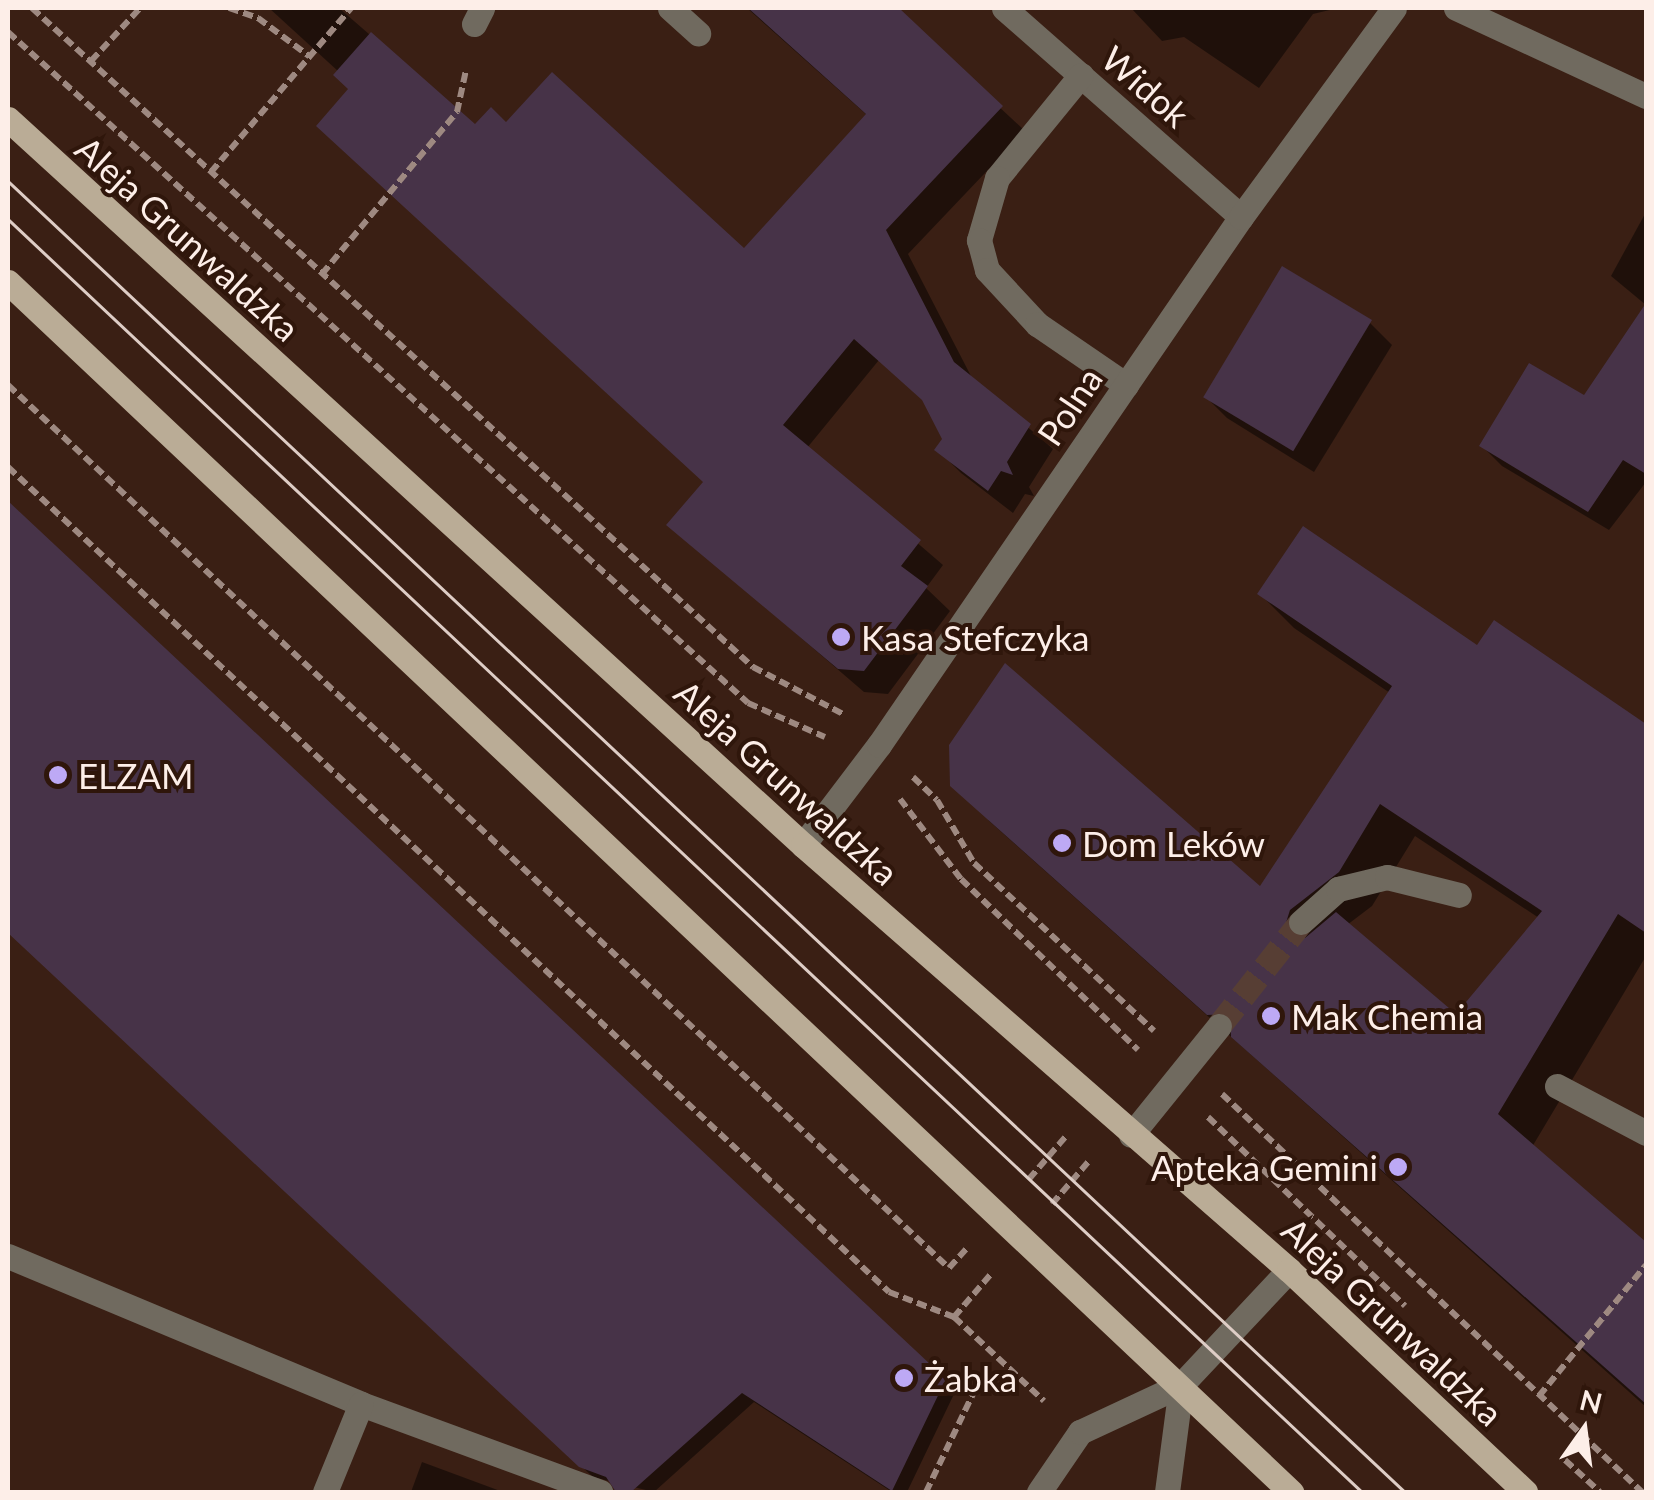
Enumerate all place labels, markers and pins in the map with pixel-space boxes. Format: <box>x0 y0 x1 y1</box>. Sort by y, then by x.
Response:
place label: Kasa Stefczyka <box>861 616 1089 658</box>
marker: Kasa Stefczyka <box>830 626 852 648</box>
place label: ELZAM <box>78 754 193 796</box>
marker: ELZAM <box>47 764 69 786</box>
place label: Dom Leków <box>1082 822 1265 864</box>
marker: Dom Leków <box>1051 832 1073 854</box>
place label: Mak Chemia <box>1291 995 1483 1037</box>
marker: Mak Chemia <box>1260 1005 1282 1027</box>
place label: Apteka Gemini <box>1151 1146 1378 1188</box>
marker: Apteka Gemini <box>1387 1156 1409 1178</box>
place label: Żabka <box>924 1357 1017 1399</box>
marker: Żabka <box>893 1367 915 1389</box>

